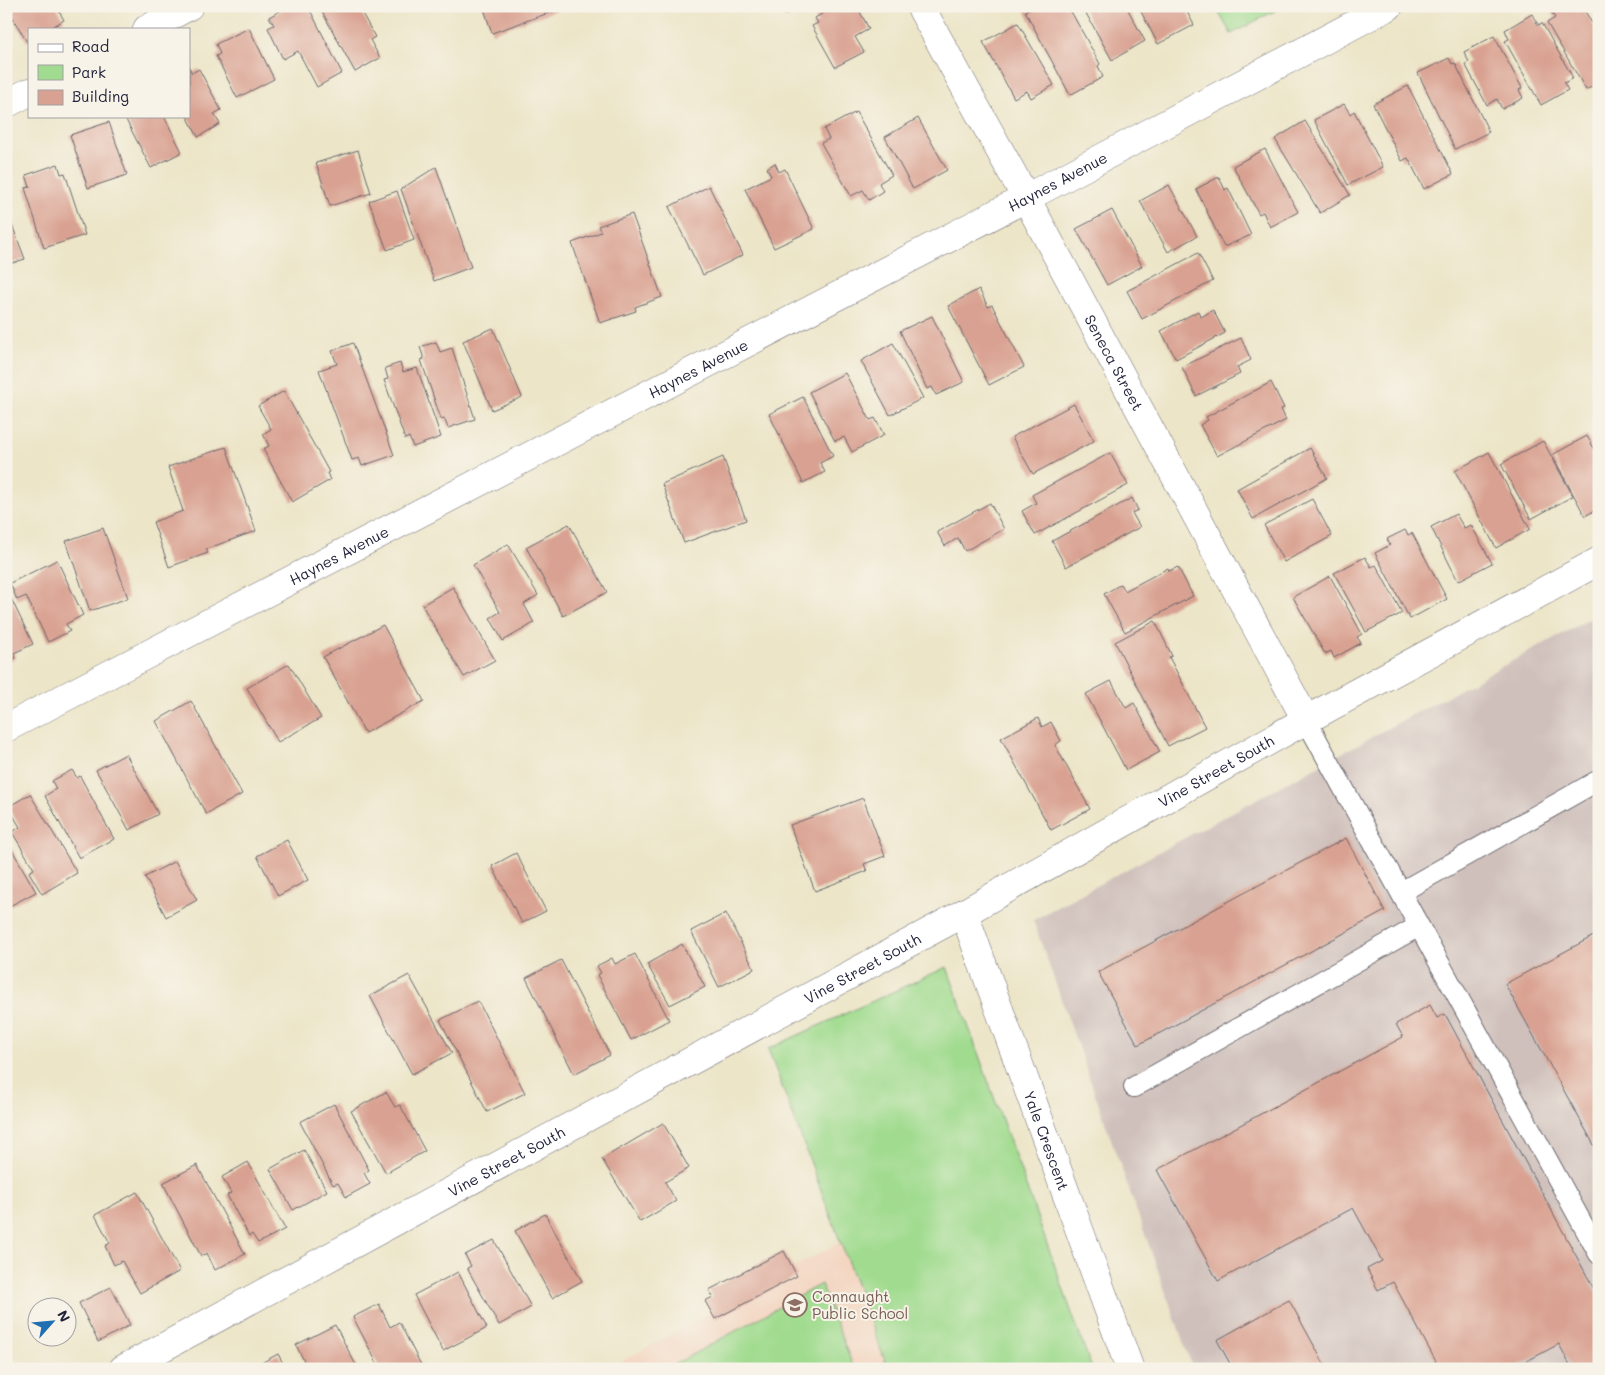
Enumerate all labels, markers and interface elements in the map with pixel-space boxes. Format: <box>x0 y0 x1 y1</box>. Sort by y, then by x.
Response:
legend <box>28 28 190 118</box>
text: Road <box>72 36 109 56</box>
text: Park <box>72 62 106 82</box>
text: Building <box>72 86 129 106</box>
street label: Haynes Avenue <box>1004 147 1111 216</box>
street label: Seneca Street <box>1080 311 1148 414</box>
street label: Haynes Avenue <box>645 334 751 402</box>
street label: Haynes Avenue <box>286 521 392 589</box>
street label: Vine Street South <box>1154 730 1277 811</box>
street label: Vine Street South <box>800 928 924 1008</box>
street label: Yale Crescent <box>1019 1088 1074 1193</box>
street label: Vine Street South <box>444 1121 568 1201</box>
place label: Connaught Public School <box>812 1286 908 1323</box>
school or university icon: Connaught Public School <box>782 1292 808 1318</box>
north arrow <box>28 1298 78 1348</box>
text: N <box>53 1307 75 1325</box>

